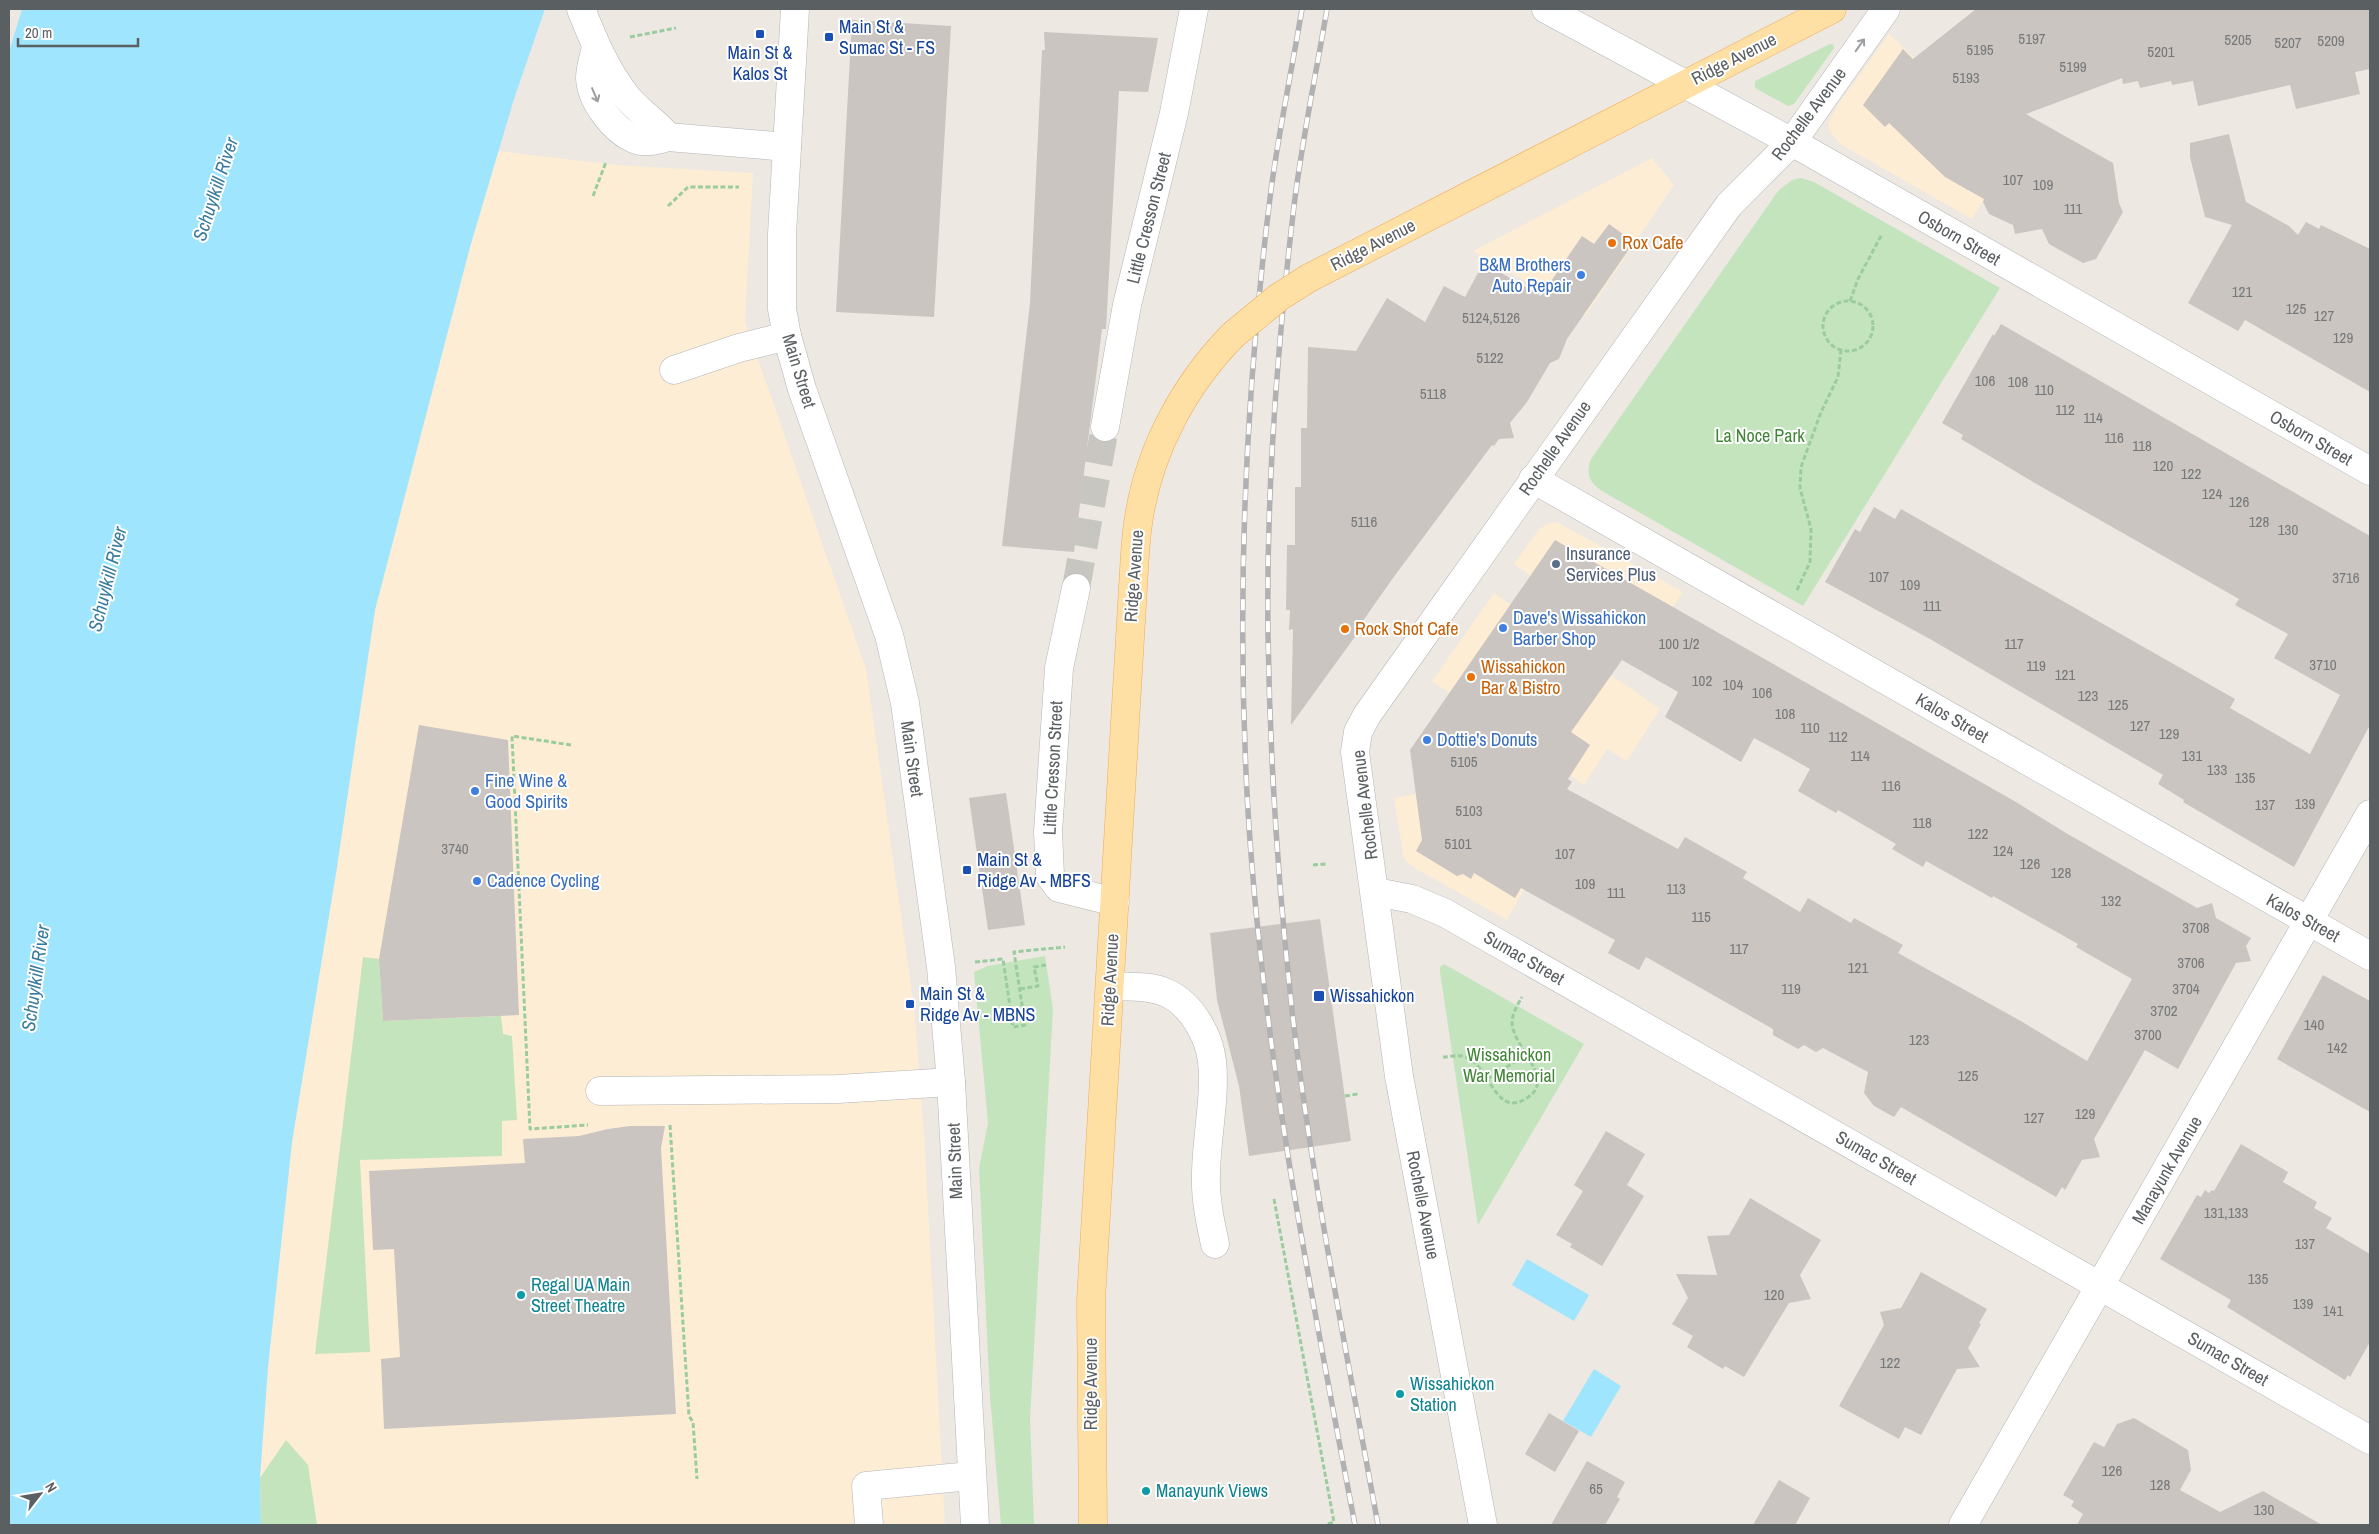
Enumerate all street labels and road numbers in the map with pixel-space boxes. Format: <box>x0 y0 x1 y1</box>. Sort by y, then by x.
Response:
street label: Ridge Avenue <box>1687 26 1781 91</box>
street label: Rochelle Avenue <box>1765 62 1852 165</box>
street label: Little Cresson Street <box>1120 150 1177 286</box>
street label: Osborn Street <box>1913 204 2005 271</box>
street label: Ridge Avenue <box>1326 212 1420 277</box>
street label: Main Street <box>776 331 823 411</box>
street label: Rochelle Avenue <box>1513 395 1597 500</box>
street label: Osborn Street <box>2265 404 2357 471</box>
street label: Ridge Avenue <box>1118 529 1149 623</box>
street label: Kalos Street <box>1911 687 1993 748</box>
street label: Little Cresson Street <box>1036 700 1069 836</box>
street label: Main Street <box>895 719 930 798</box>
street label: Rochelle Avenue <box>1345 749 1384 861</box>
street label: Kalos Street <box>2262 887 2344 948</box>
street label: Sumac Street <box>1479 924 1569 991</box>
street label: Ridge Avenue <box>1095 933 1124 1027</box>
street label: Manayunk Avenue <box>2125 1111 2208 1228</box>
street label: Main Street <box>941 1122 968 1200</box>
street label: Sumac Street <box>1831 1124 1921 1191</box>
street label: Rochelle Avenue <box>1401 1148 1446 1262</box>
street label: Sumac Street <box>2183 1325 2273 1392</box>
street label: Ridge Avenue <box>1078 1338 1103 1430</box>

